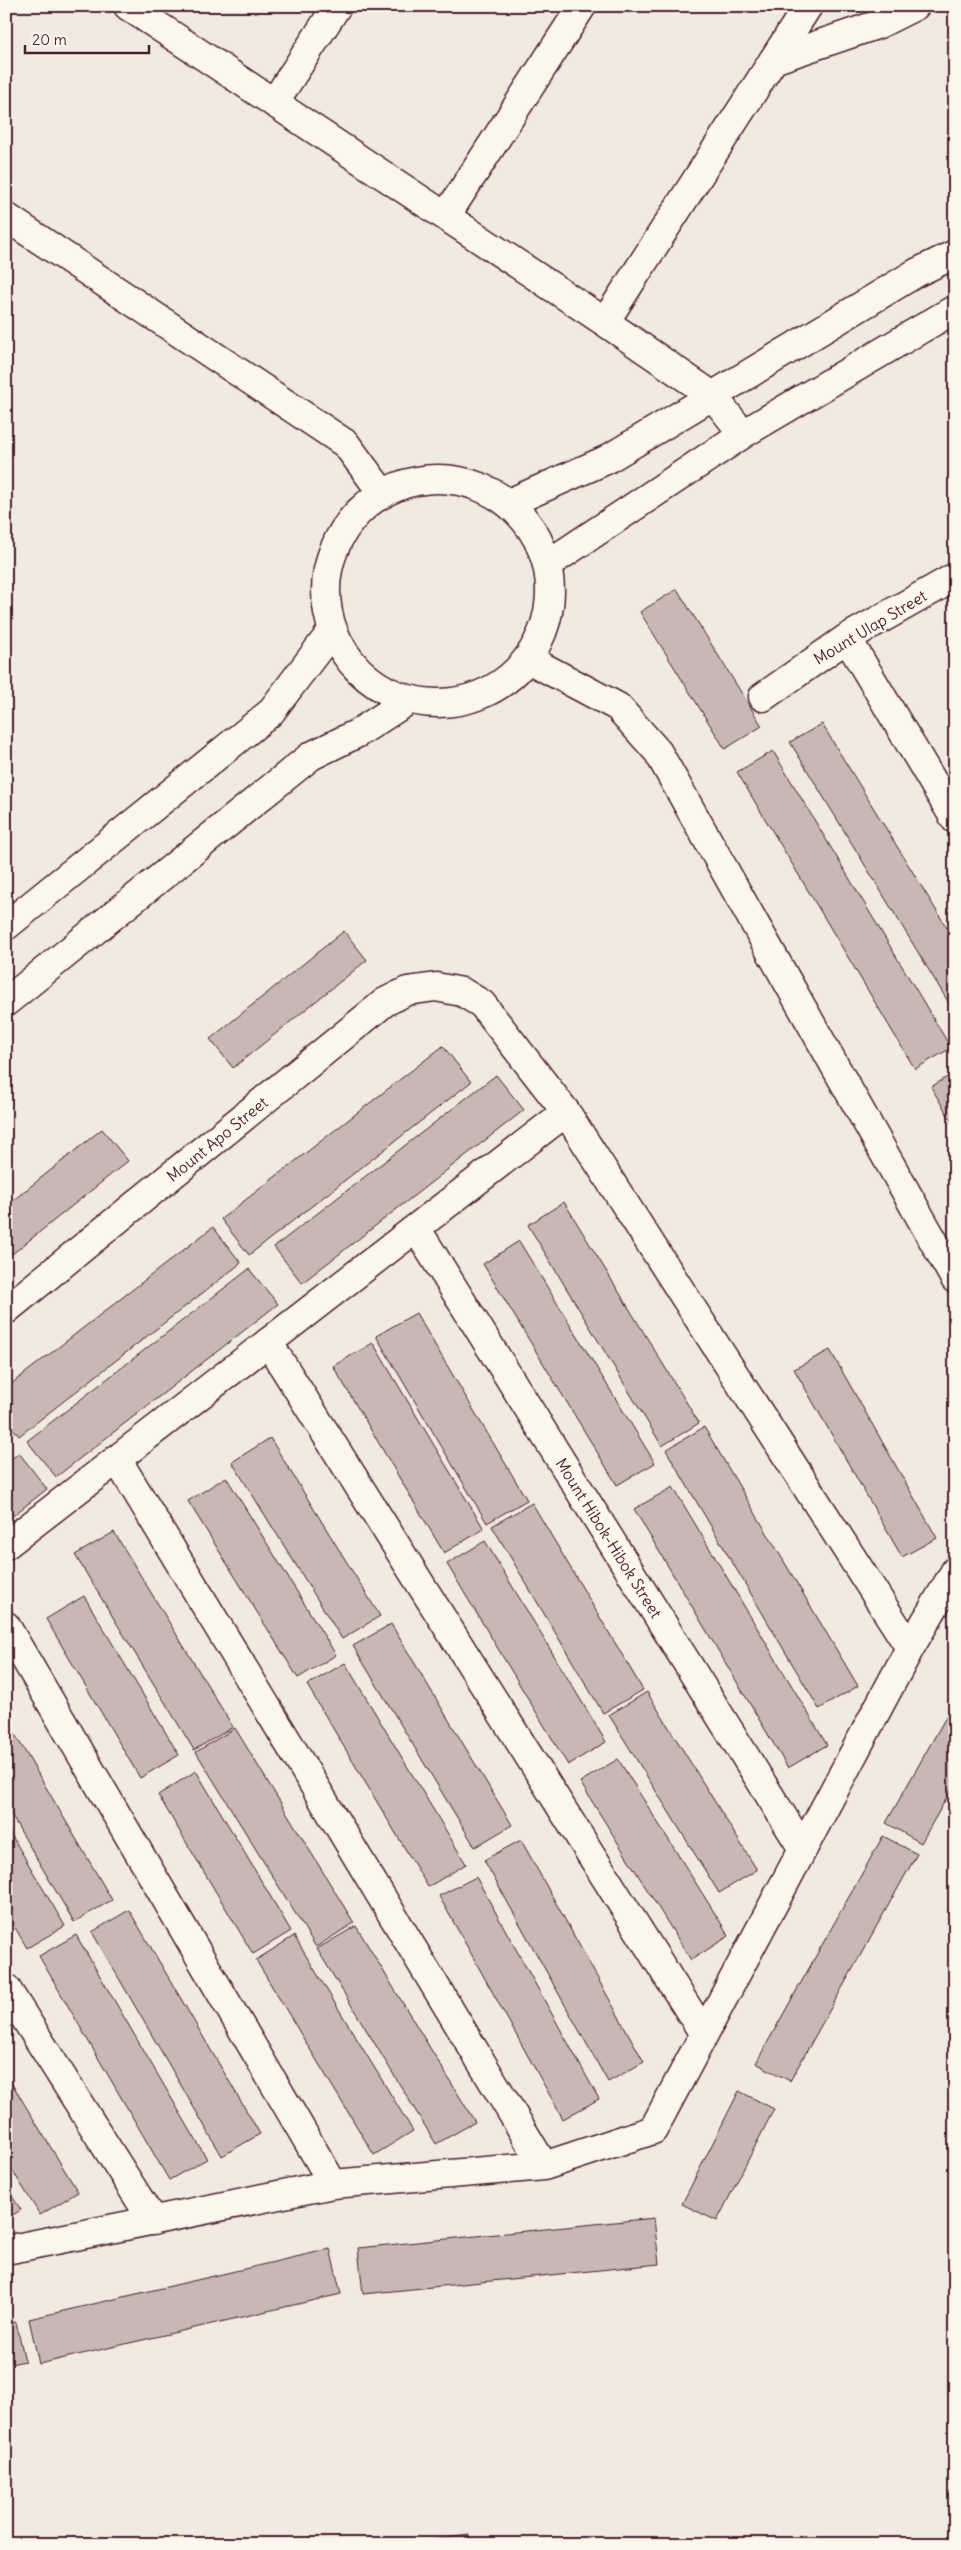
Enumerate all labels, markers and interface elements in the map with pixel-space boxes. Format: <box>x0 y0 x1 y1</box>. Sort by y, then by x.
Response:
scale bar <box>25 22 149 54</box>
text: 20 m <box>32 30 67 49</box>
street label: Mount Ulap Street <box>810 585 931 669</box>
street label: Mount Apo Street <box>162 1092 272 1186</box>
street label: Mount Hibok-Hibok Street <box>552 1454 667 1622</box>

